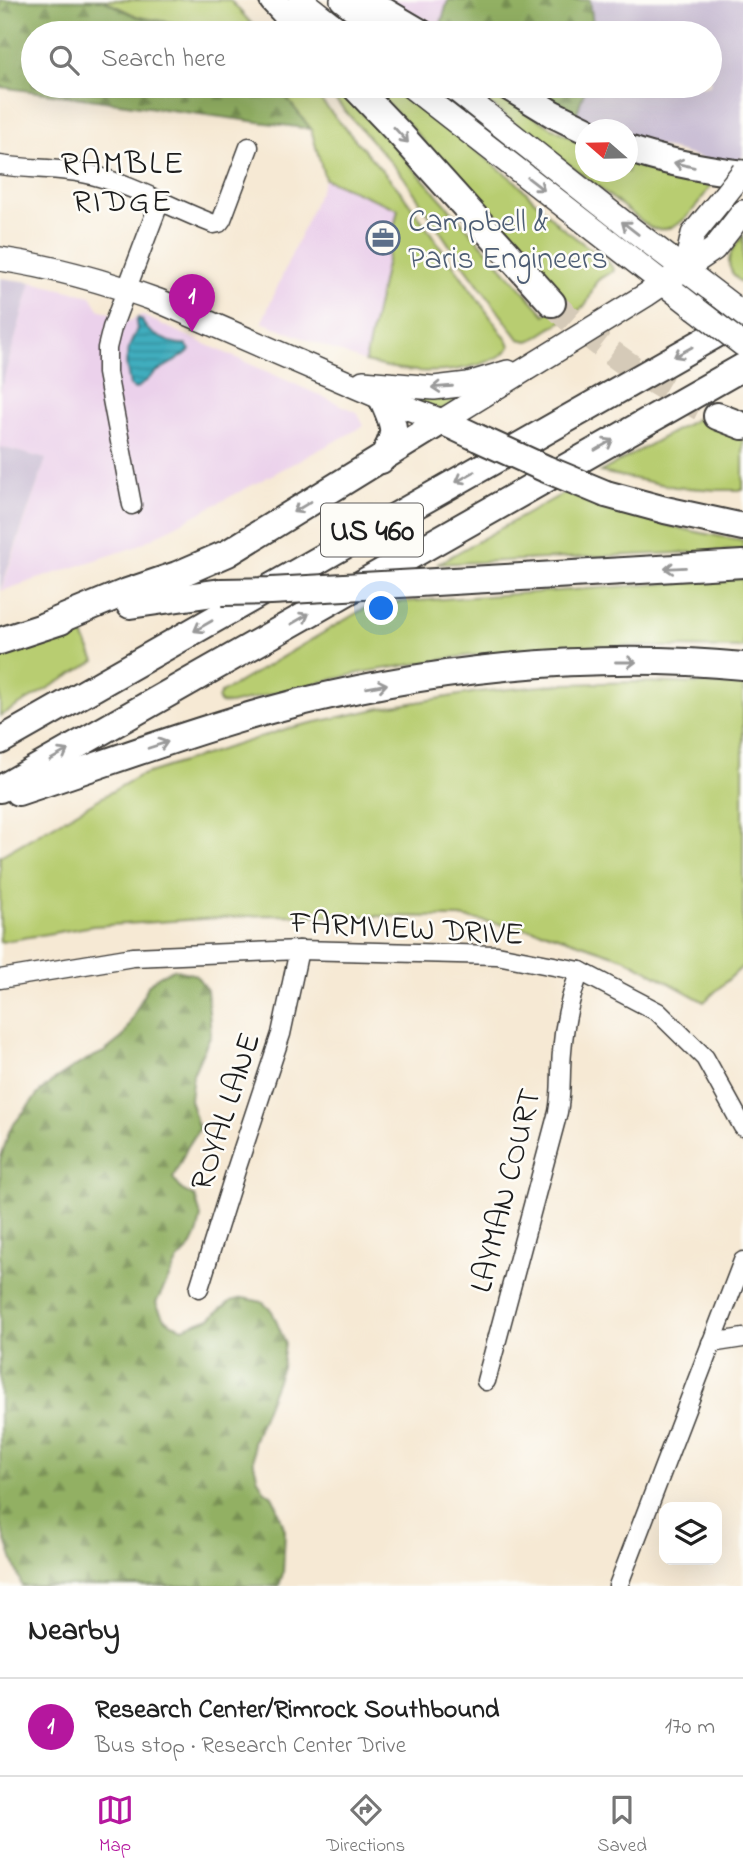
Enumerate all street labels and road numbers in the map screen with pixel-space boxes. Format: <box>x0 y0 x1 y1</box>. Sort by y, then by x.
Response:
road number: US 460 <box>321 503 423 556</box>
street label: FARMVIEW DRIVE <box>288 901 525 960</box>
street label: ROYAL LANE <box>180 1027 275 1197</box>
street label: LAYMAN COURT <box>459 1084 555 1298</box>

